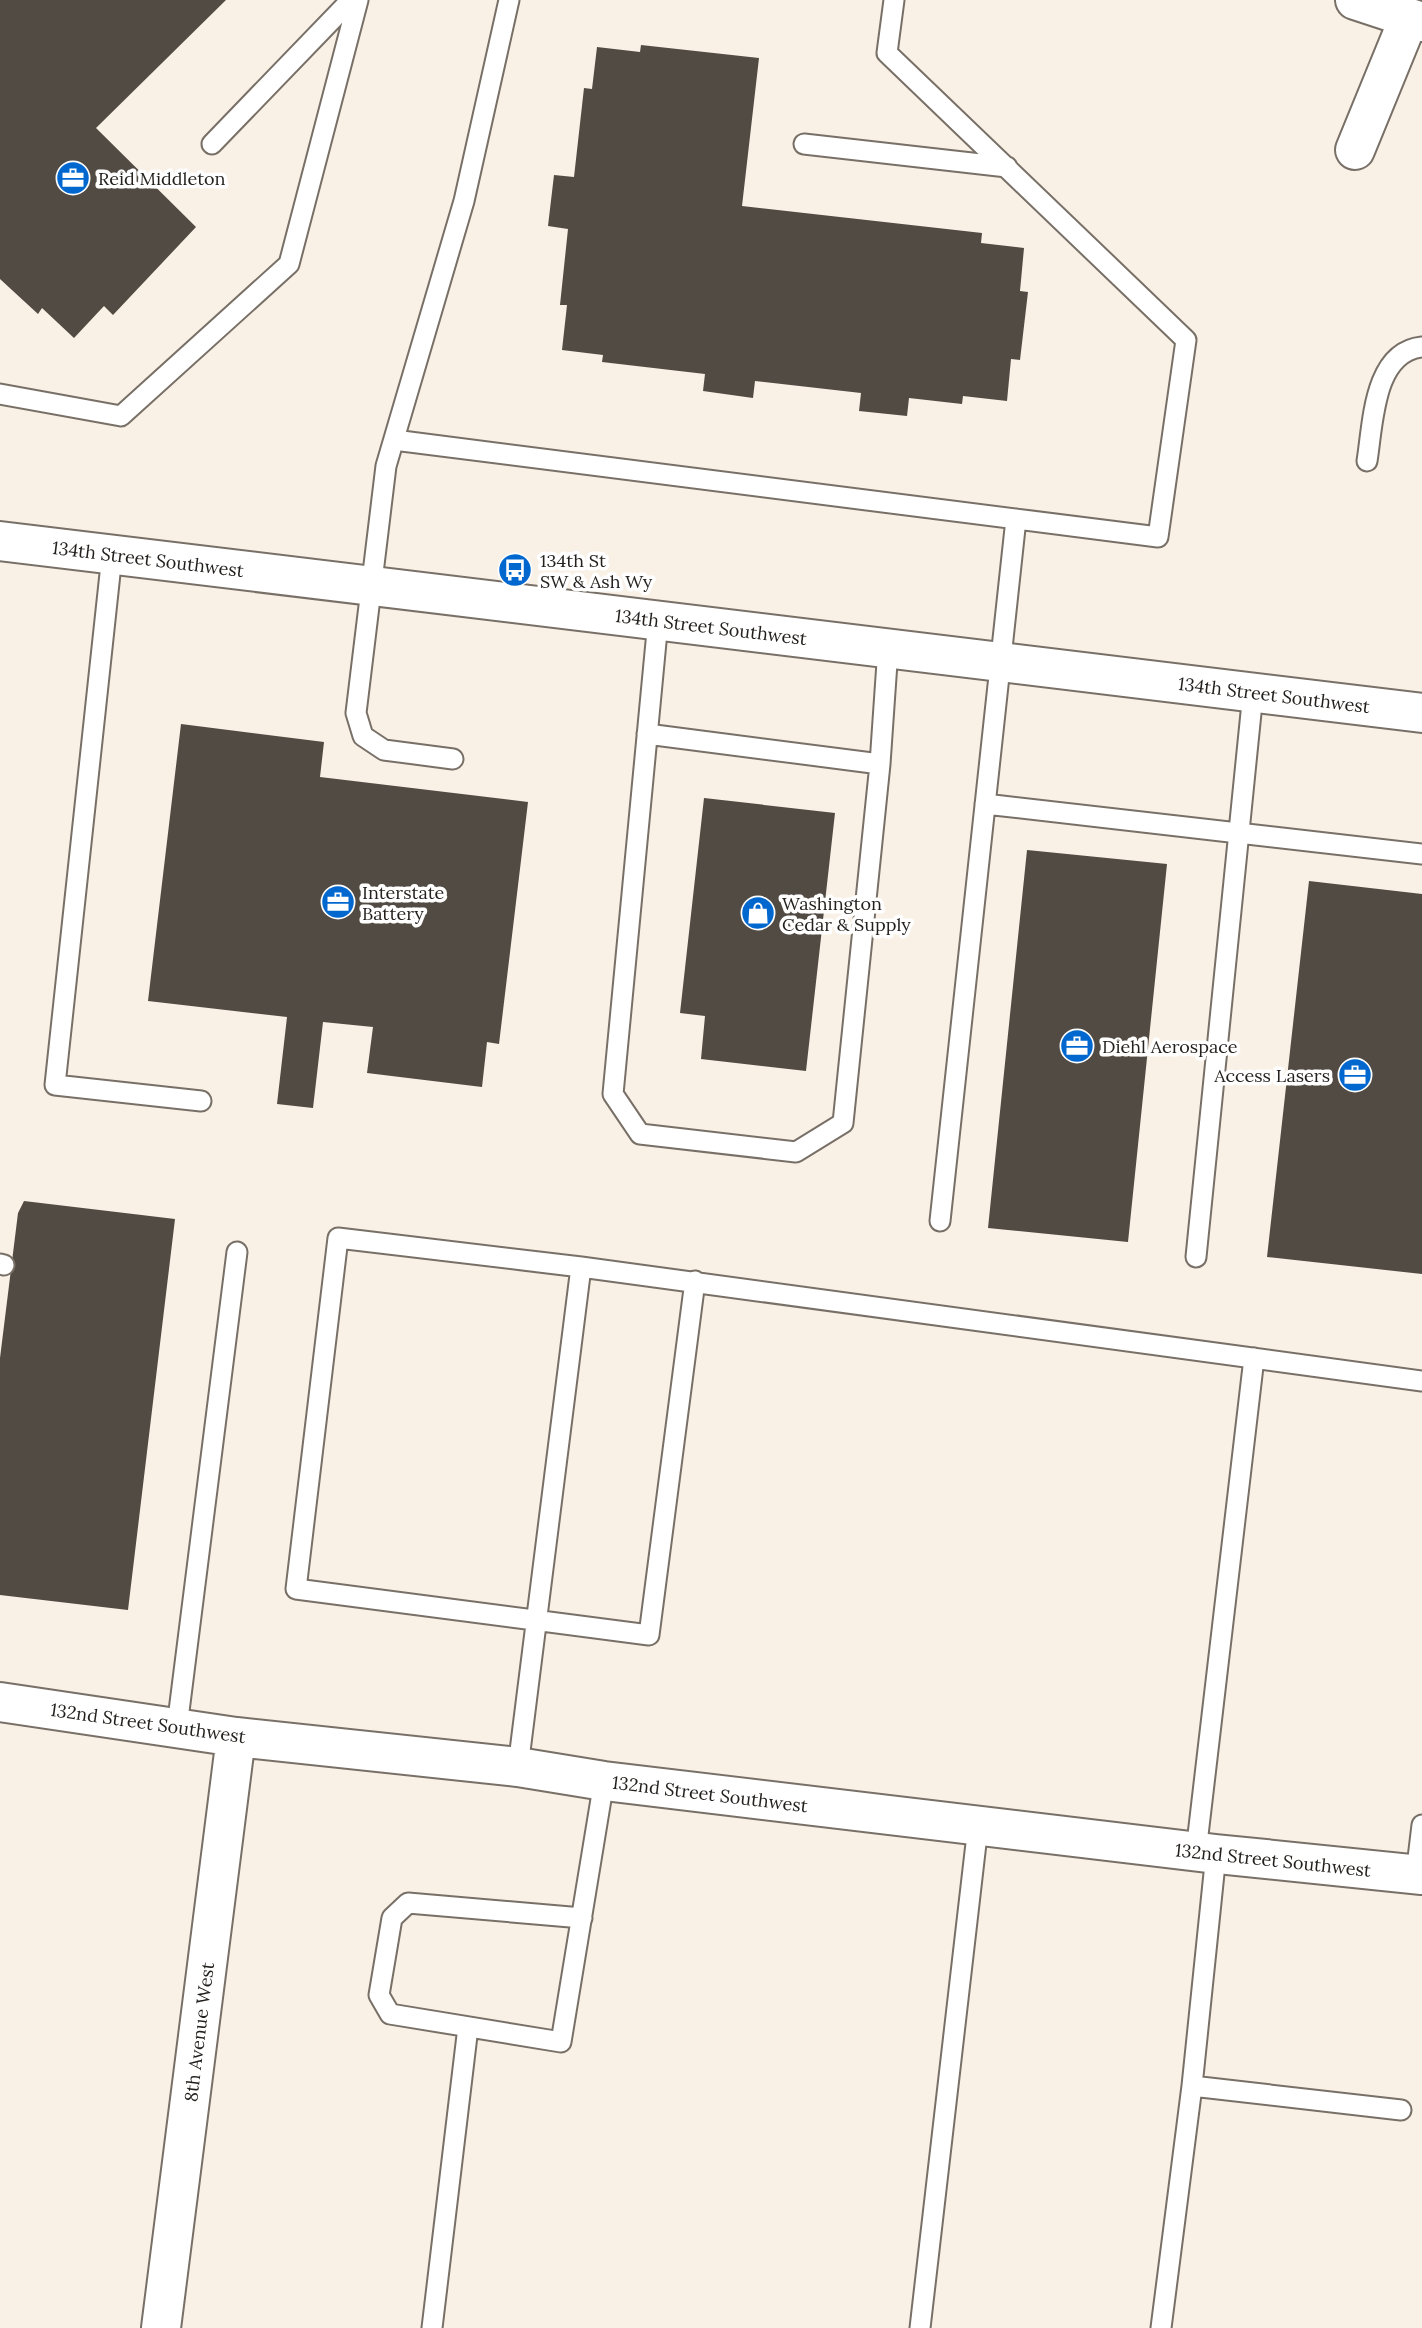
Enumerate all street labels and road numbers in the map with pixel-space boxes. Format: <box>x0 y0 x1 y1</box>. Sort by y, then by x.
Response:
street label: 134th Street Southwest <box>51 536 245 582</box>
street label: 134th Street Southwest <box>614 604 808 650</box>
street label: 134th Street Southwest <box>1177 672 1371 718</box>
street label: 132nd Street Southwest <box>49 1698 247 1748</box>
street label: 132nd Street Southwest <box>611 1771 809 1817</box>
street label: 132nd Street Southwest <box>1174 1838 1372 1882</box>
street label: 8th Avenue West <box>179 1961 219 2103</box>

